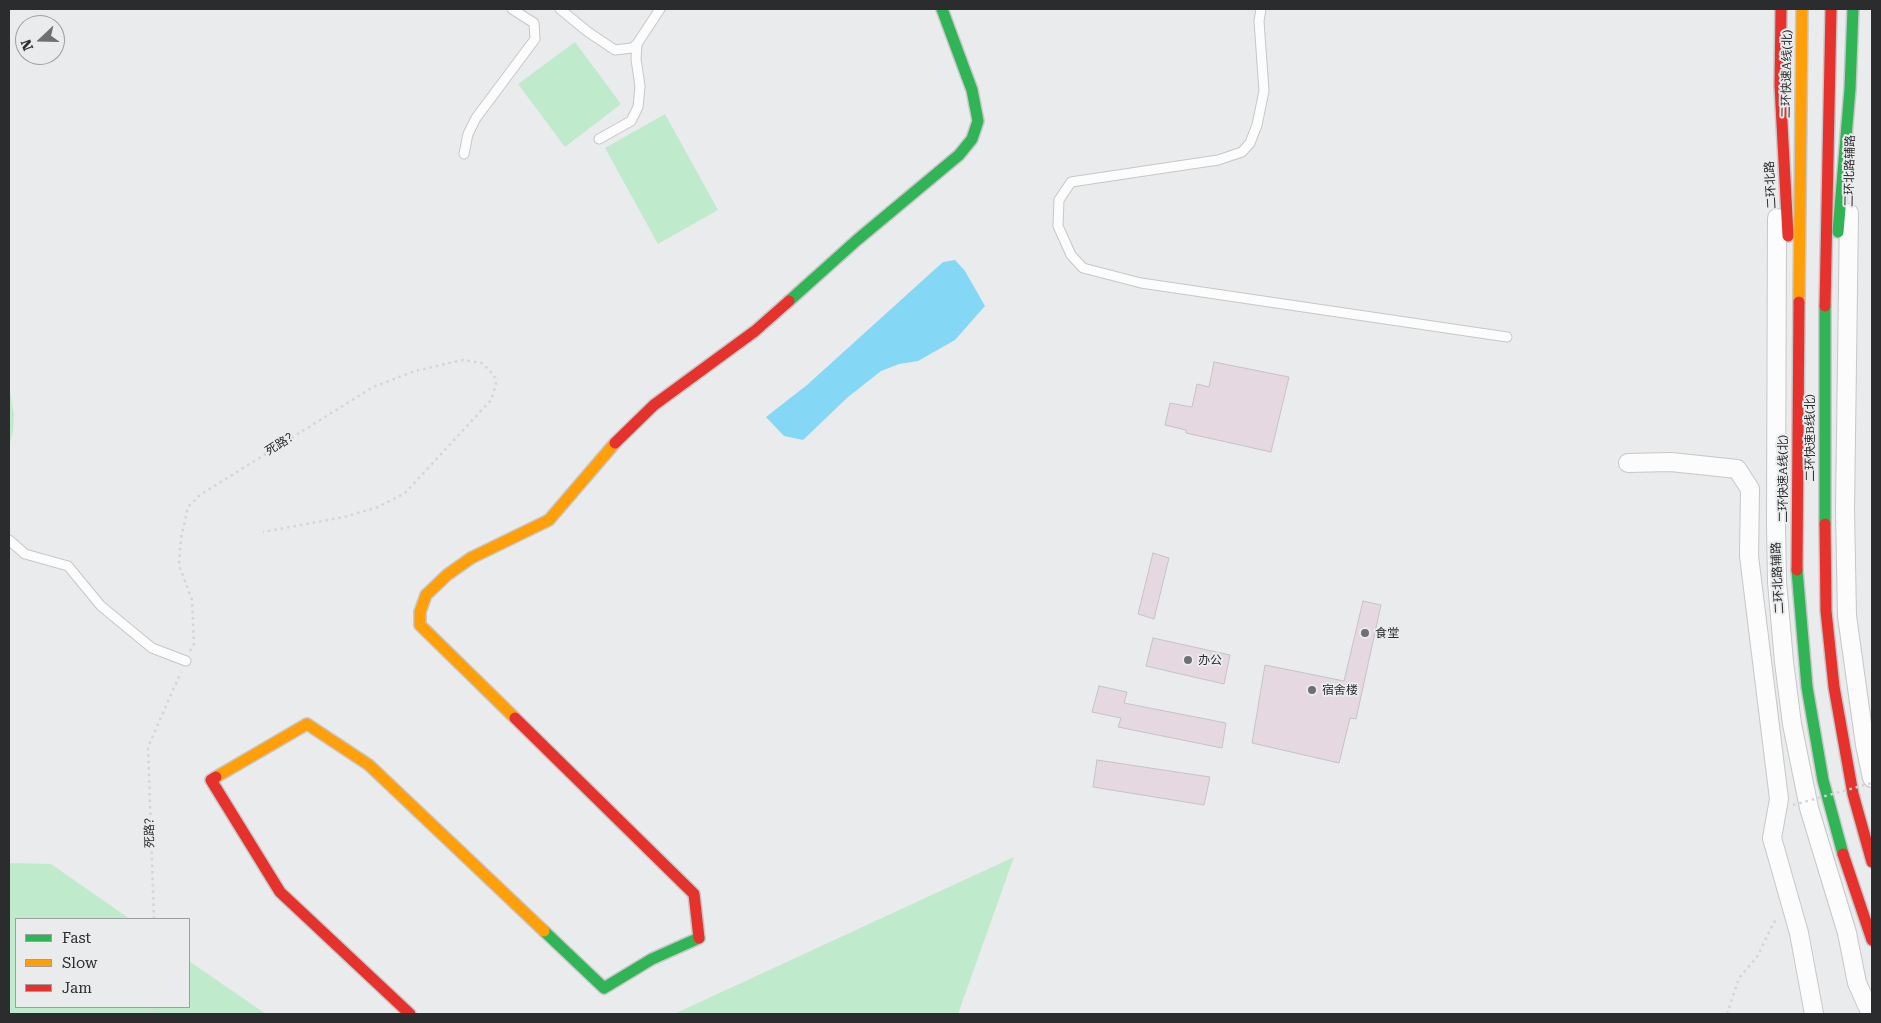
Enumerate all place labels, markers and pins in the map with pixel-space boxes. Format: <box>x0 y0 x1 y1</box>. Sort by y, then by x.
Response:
place label: 食堂 <box>1375 626 1399 640</box>
marker: 食堂 <box>1359 627 1371 639</box>
place label: 办公 <box>1198 653 1222 667</box>
marker: 办公 <box>1182 654 1194 666</box>
place label: 宿舍楼 <box>1322 683 1358 697</box>
marker: 宿舍楼 <box>1306 684 1318 696</box>

